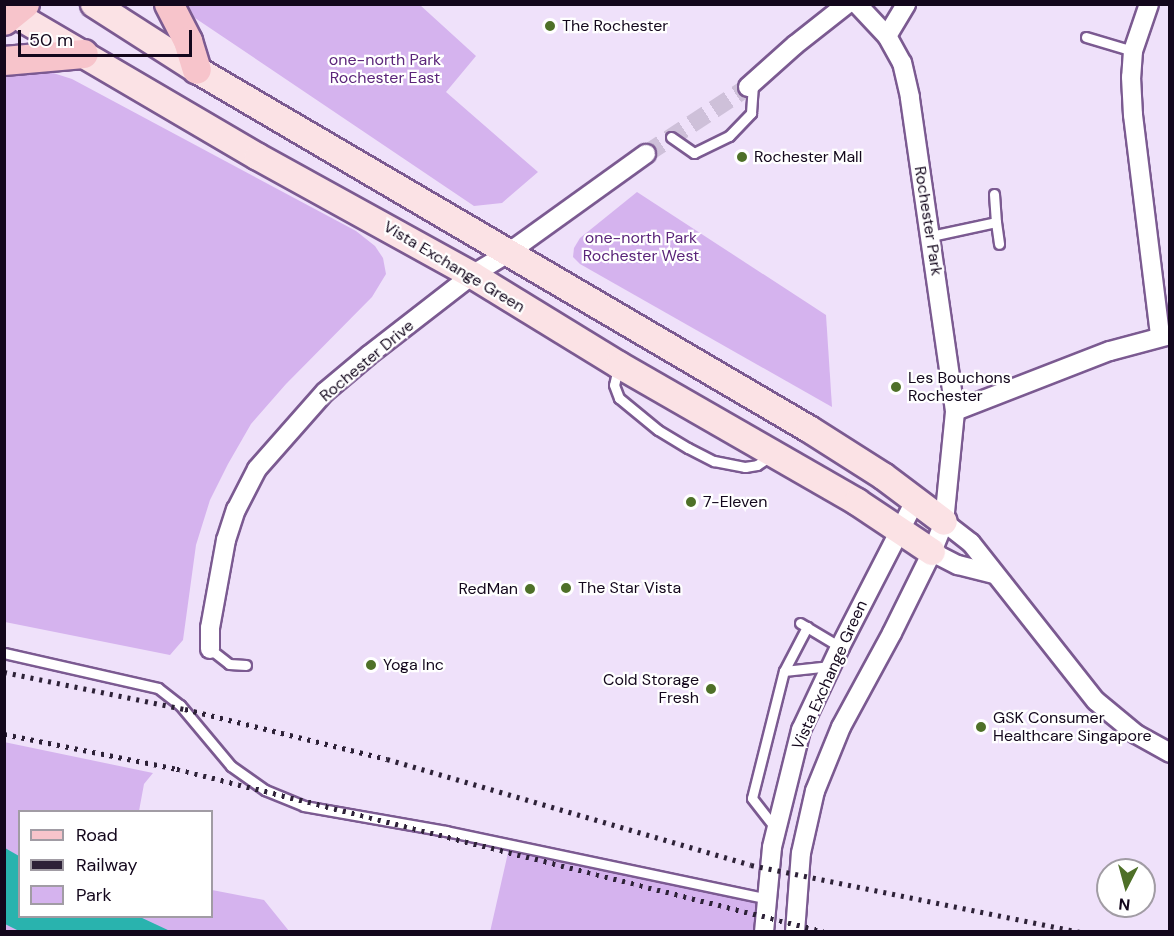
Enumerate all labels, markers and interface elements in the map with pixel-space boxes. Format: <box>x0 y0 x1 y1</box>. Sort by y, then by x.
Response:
place label: The Rochester <box>562 16 668 36</box>
scale bar <box>21 18 195 56</box>
marker: The Rochester <box>543 19 557 33</box>
text: 50 m <box>29 28 73 52</box>
park label: one-north Park Rochester East <box>329 50 441 88</box>
place label: Rochester Mall <box>754 147 862 167</box>
marker: Rochester Mall <box>735 150 749 164</box>
street label: Rochester Park <box>910 165 946 277</box>
street label: Vista Exchange Green <box>380 217 528 317</box>
park label: one-north Park Rochester West <box>583 228 699 266</box>
street label: Rochester Drive <box>316 316 418 406</box>
place label: Les Bouchons Rochester <box>908 368 1011 406</box>
marker: Les Bouchons Rochester <box>889 380 903 394</box>
place label: 7-Eleven <box>703 492 767 512</box>
marker: 7-Eleven <box>684 495 698 509</box>
place label: The Star Vista <box>578 578 681 598</box>
place label: RedMan <box>459 579 518 599</box>
marker: The Star Vista <box>559 581 573 595</box>
marker: RedMan <box>523 582 537 596</box>
street label: Vista Exchange Green <box>788 597 872 753</box>
place label: Yoga Inc <box>383 655 444 675</box>
marker: Yoga Inc <box>364 658 378 672</box>
place label: Cold Storage Fresh <box>603 670 699 708</box>
marker: Cold Storage Fresh <box>704 682 718 696</box>
place label: GSK Consumer Healthcare Singapore <box>993 708 1152 746</box>
marker: GSK Consumer Healthcare Singapore <box>974 720 988 734</box>
legend <box>18 810 213 918</box>
text: Road <box>76 823 118 847</box>
text: Railway <box>76 853 138 877</box>
north arrow <box>1096 858 1156 918</box>
text: Park <box>76 883 112 907</box>
text: N <box>1117 893 1131 915</box>

